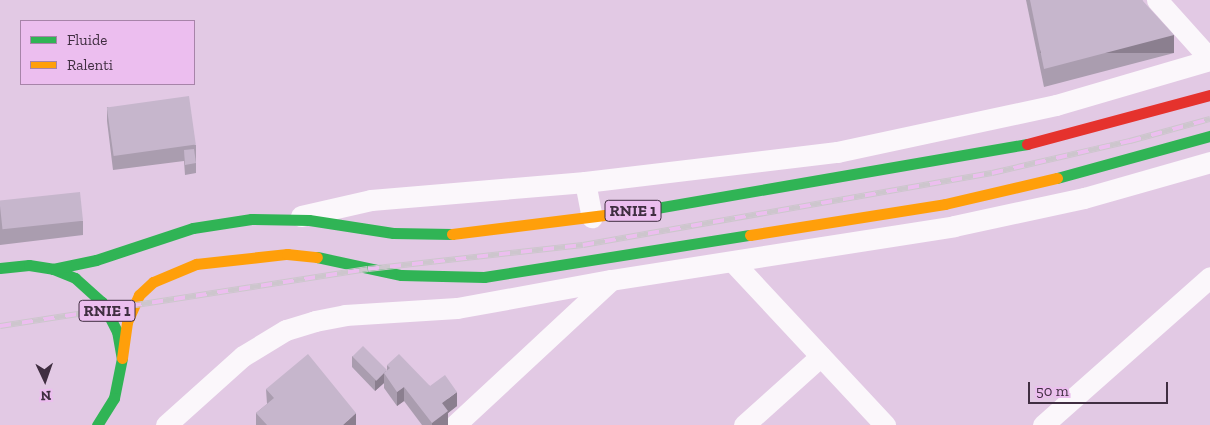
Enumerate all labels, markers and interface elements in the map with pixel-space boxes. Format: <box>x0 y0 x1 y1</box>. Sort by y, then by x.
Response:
legend <box>20 20 195 85</box>
text: Fluide <box>67 31 107 49</box>
text: Ralenti <box>67 56 113 74</box>
road number: RNIE 1 <box>604 198 662 225</box>
road number: RNIE 1 <box>78 298 136 324</box>
north arrow <box>20 355 70 405</box>
scale bar <box>1030 372 1170 404</box>
text: 50 m <box>1036 382 1069 400</box>
text: N <box>40 387 52 404</box>

